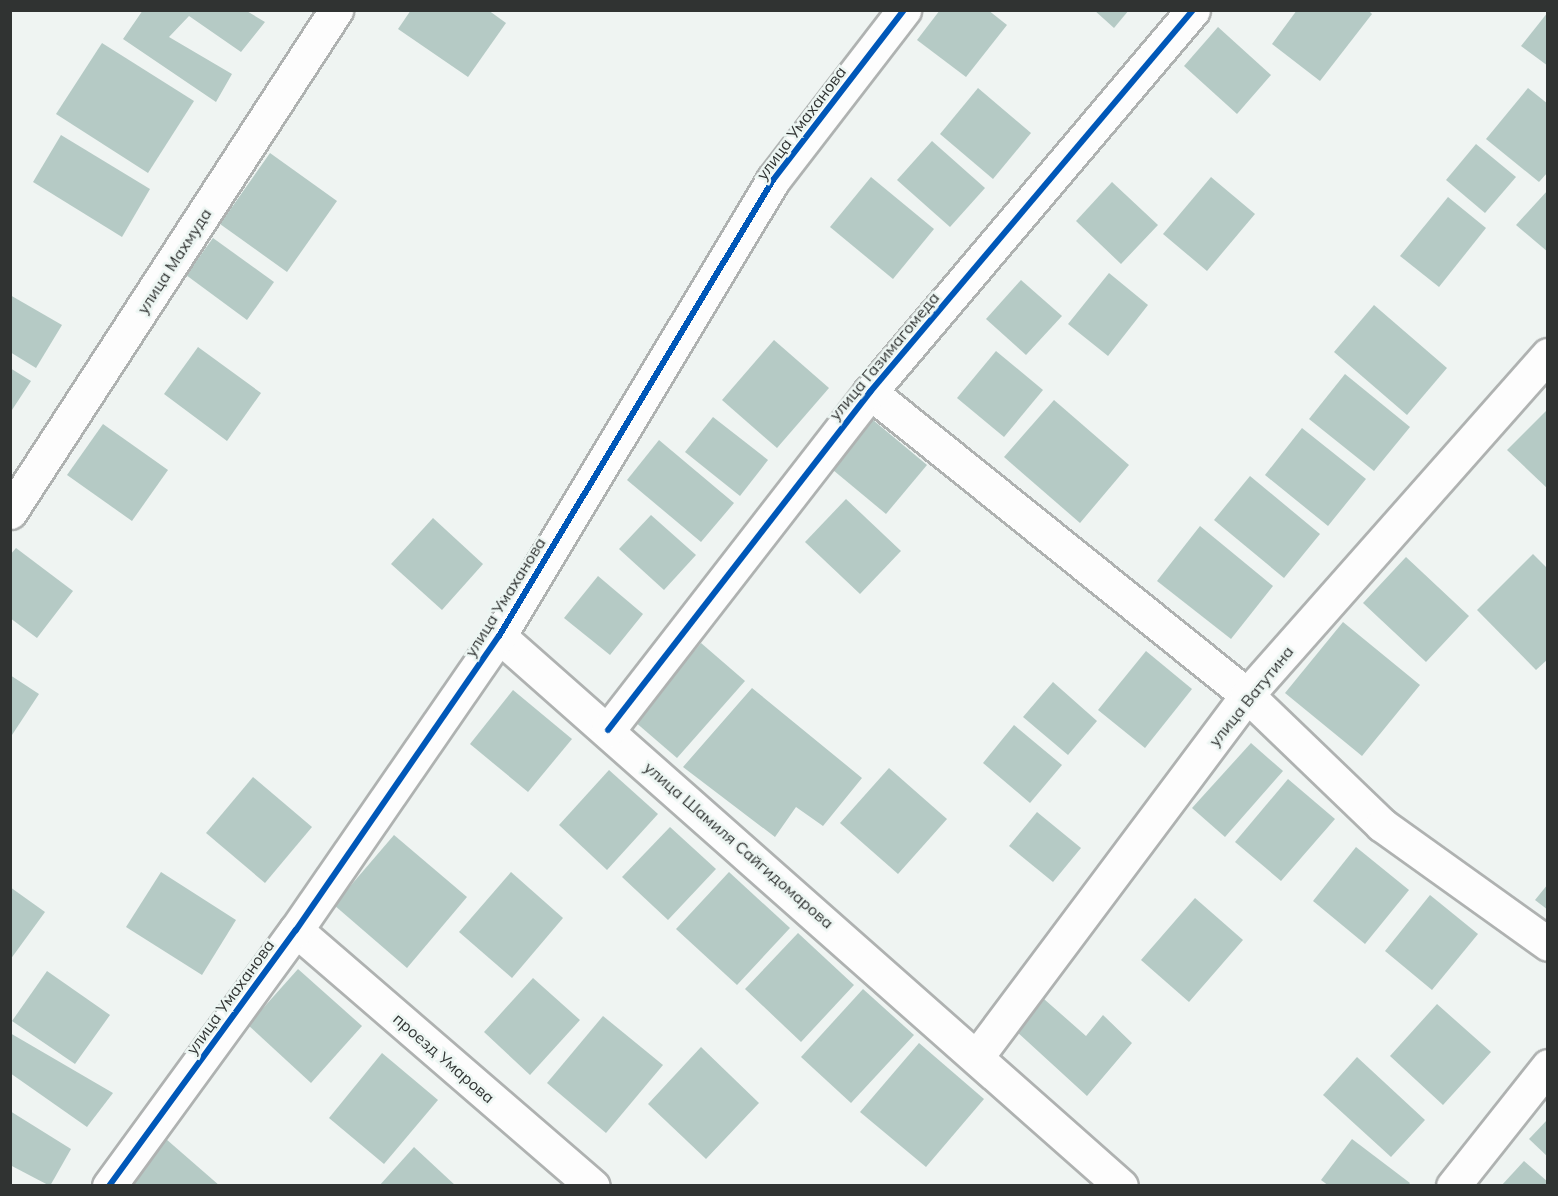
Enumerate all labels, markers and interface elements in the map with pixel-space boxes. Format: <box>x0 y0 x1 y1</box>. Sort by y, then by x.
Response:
street label: улица Умаханова <box>752 62 850 184</box>
street label: улица Махмуда <box>133 205 215 317</box>
street label: улица Газимагомеда <box>825 288 943 424</box>
street label: улица Умаханова <box>461 534 549 660</box>
street label: улица Ватутина <box>1205 642 1297 750</box>
street label: улица Шамиля Сайгидомарова <box>640 758 838 932</box>
street label: улица Умаханова <box>182 936 278 1058</box>
street label: проезд Умарова <box>390 1009 498 1107</box>

